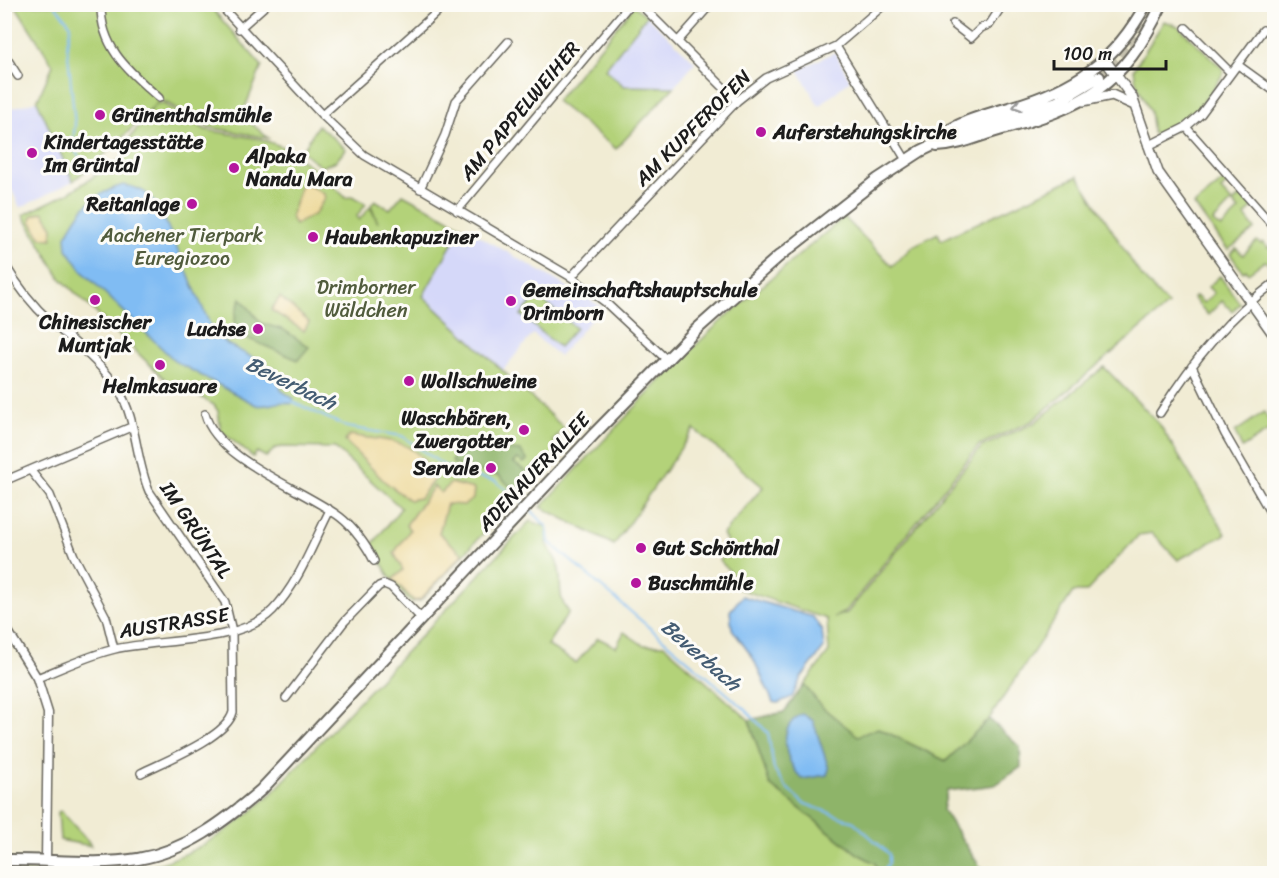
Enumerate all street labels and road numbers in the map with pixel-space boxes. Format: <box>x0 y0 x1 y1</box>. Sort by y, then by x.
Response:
street label: AM PAPPELWEIHER <box>450 33 589 190</box>
street label: AM KUPFEROFEN <box>625 61 760 196</box>
street label: ADENAUERALLEE <box>468 403 600 541</box>
street label: IM GRÜNTAL <box>150 473 242 587</box>
street label: AUSTRASSE <box>116 597 233 649</box>

